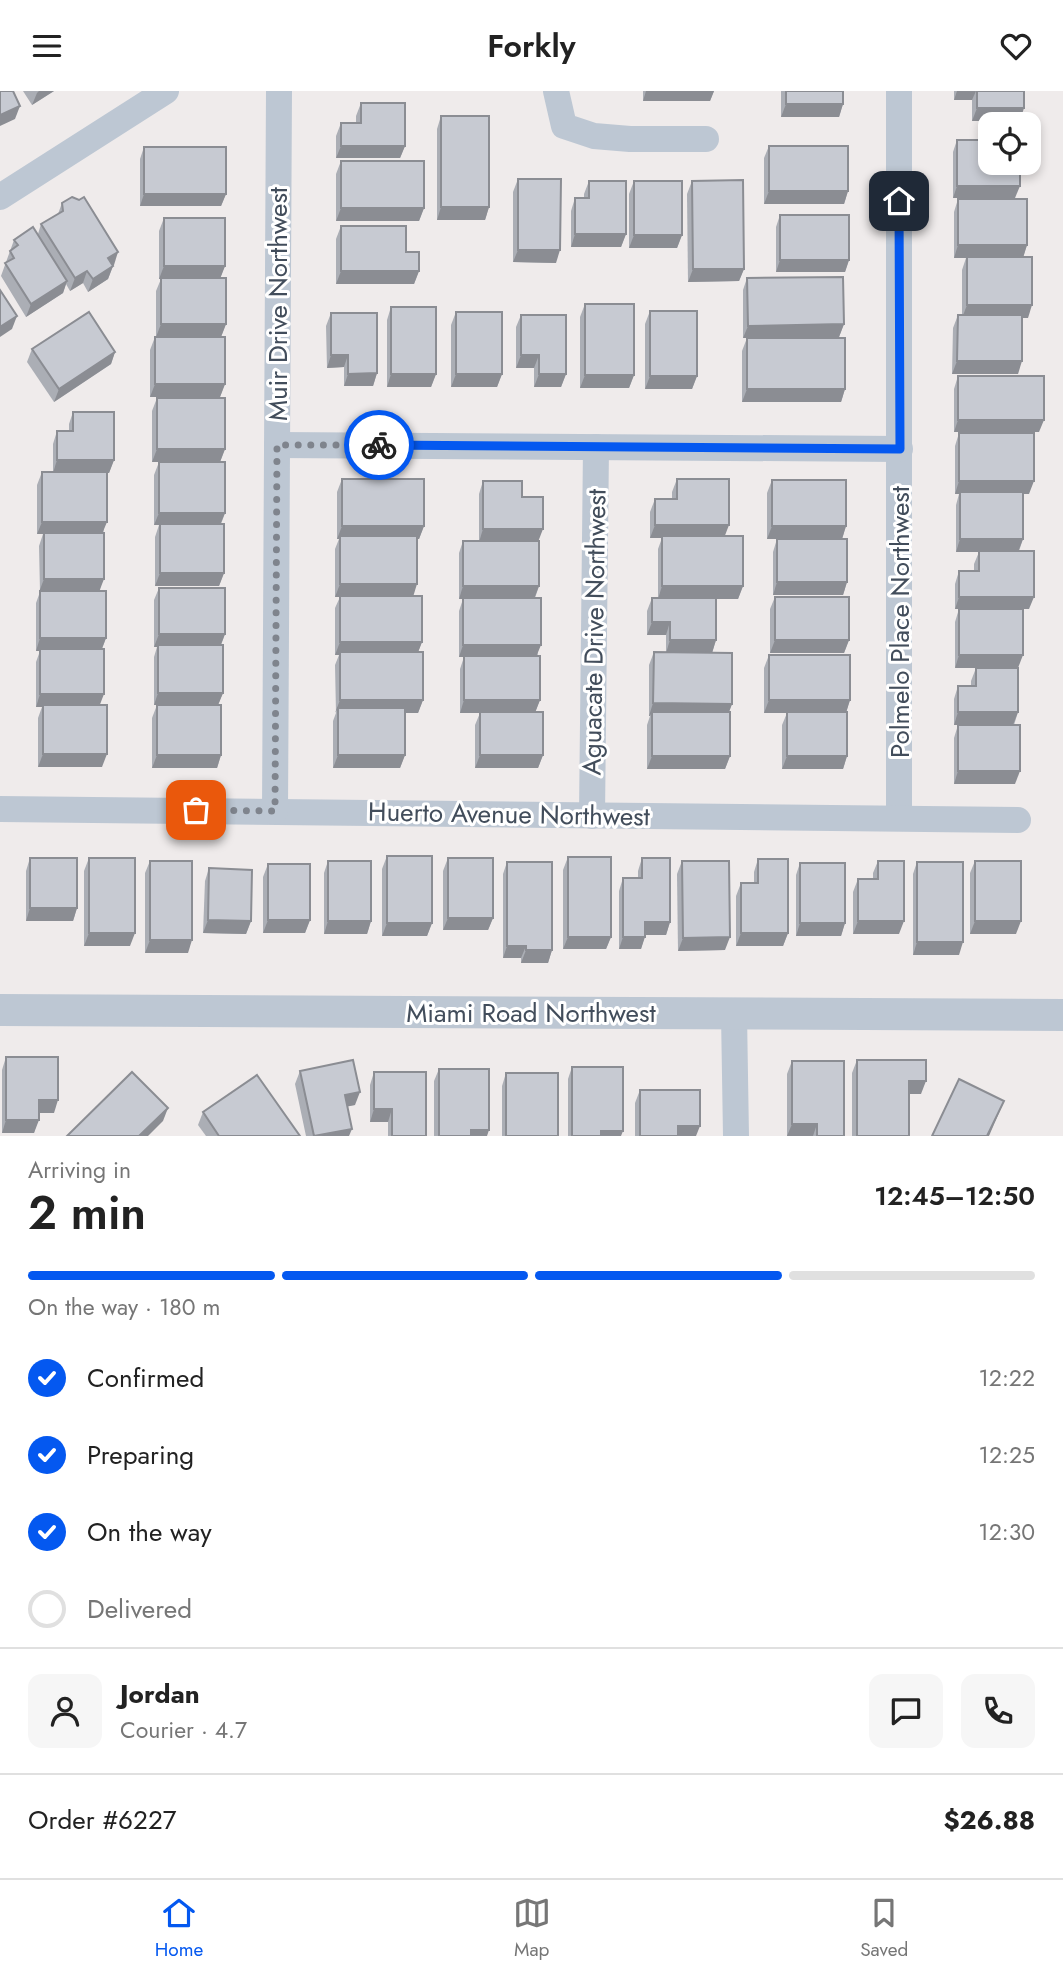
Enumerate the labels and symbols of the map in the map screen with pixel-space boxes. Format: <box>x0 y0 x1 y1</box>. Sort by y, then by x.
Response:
pin <box>869 171 929 231</box>
street label: Muir Drive Northwest <box>259 186 297 421</box>
courier <box>344 410 414 480</box>
street label: Polmelo Place Northwest <box>881 485 919 758</box>
street label: Aguacate Drive Northwest <box>573 488 616 776</box>
pin <box>166 780 226 840</box>
street label: Huerto Avenue Northwest <box>368 793 651 835</box>
street label: Miami Road Northwest <box>406 994 656 1032</box>

